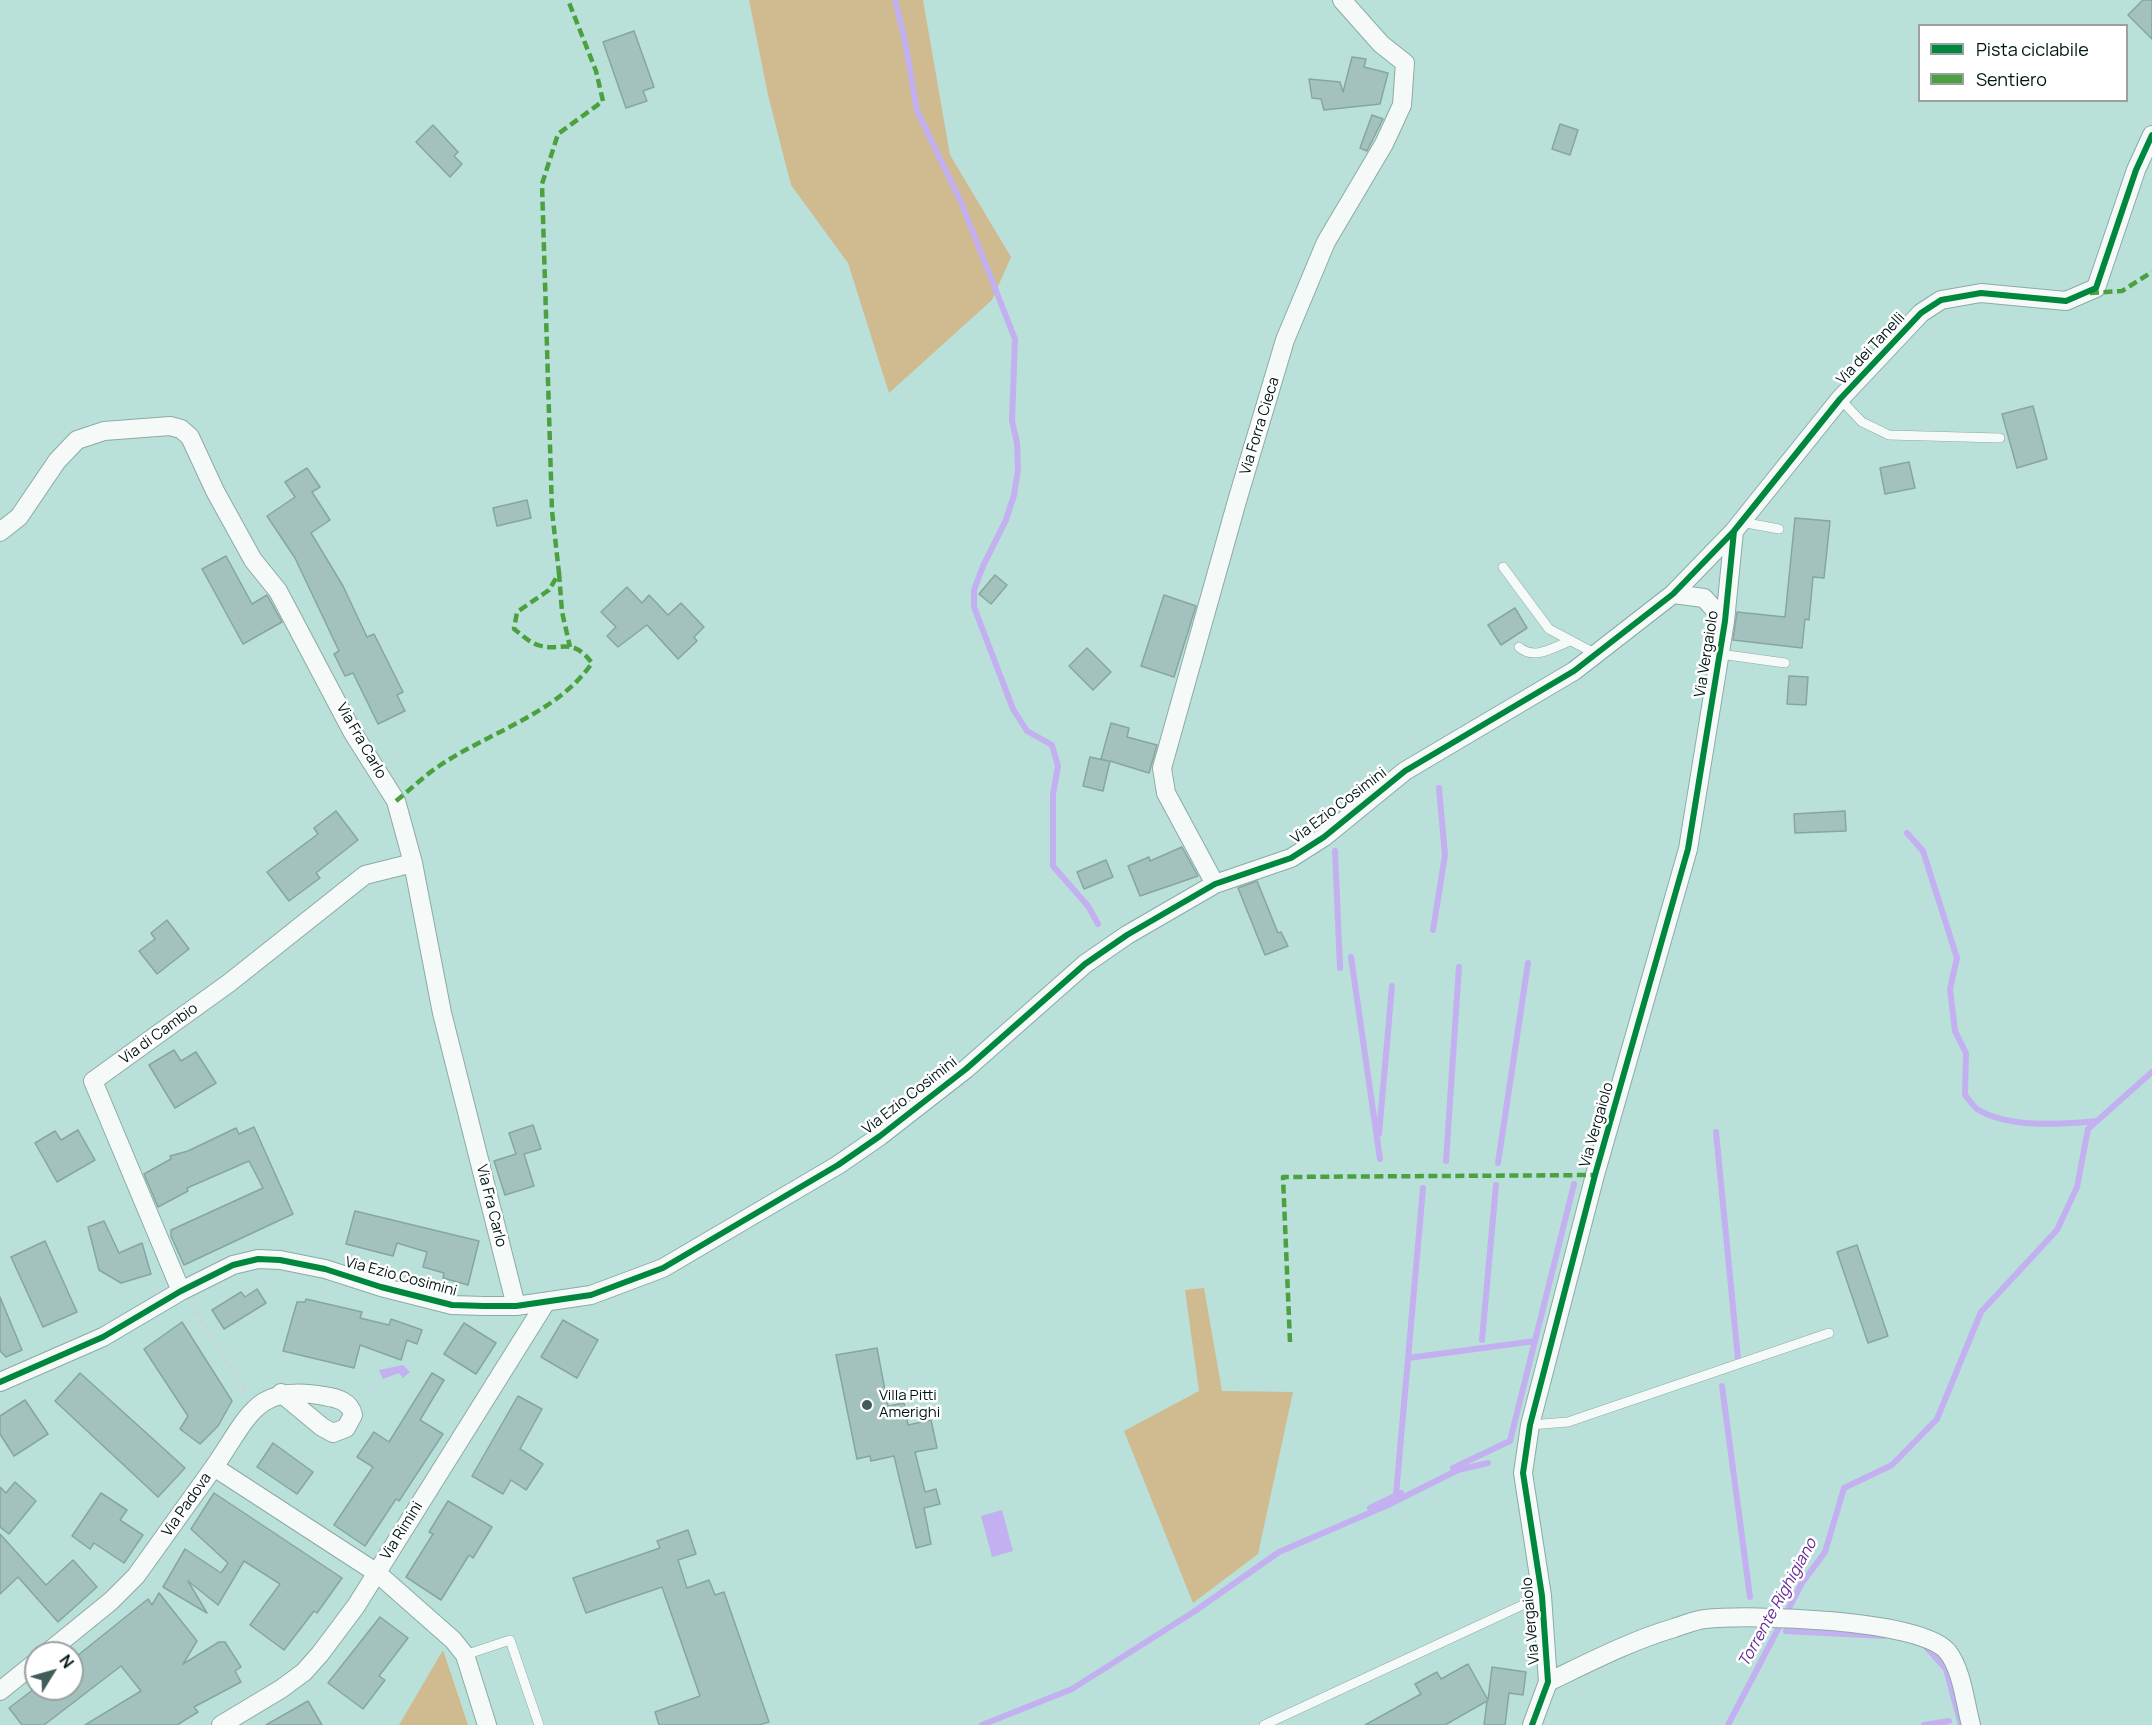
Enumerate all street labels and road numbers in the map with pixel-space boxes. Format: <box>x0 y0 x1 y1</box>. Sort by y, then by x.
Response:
street label: Via dei Tanelli <box>1833 309 1909 389</box>
street label: Via Forra Cieca <box>1237 375 1283 477</box>
street label: Via Vergaiolo <box>1691 609 1723 699</box>
street label: Via Fra Carlo <box>332 700 390 782</box>
street label: Via Ezio Cosimini <box>1288 764 1390 848</box>
street label: Via di Cambio <box>116 1000 202 1068</box>
street label: Via Ezio Cosimini <box>859 1054 961 1138</box>
street label: Via Vergaiolo <box>1576 1080 1618 1170</box>
street label: Via Fra Carlo <box>472 1163 510 1249</box>
street label: Via Ezio Cosimini <box>343 1253 459 1301</box>
street label: Via Padova <box>159 1470 215 1540</box>
street label: Via Rimini <box>377 1499 427 1563</box>
street label: Via Vergaiolo <box>1518 1577 1544 1665</box>

